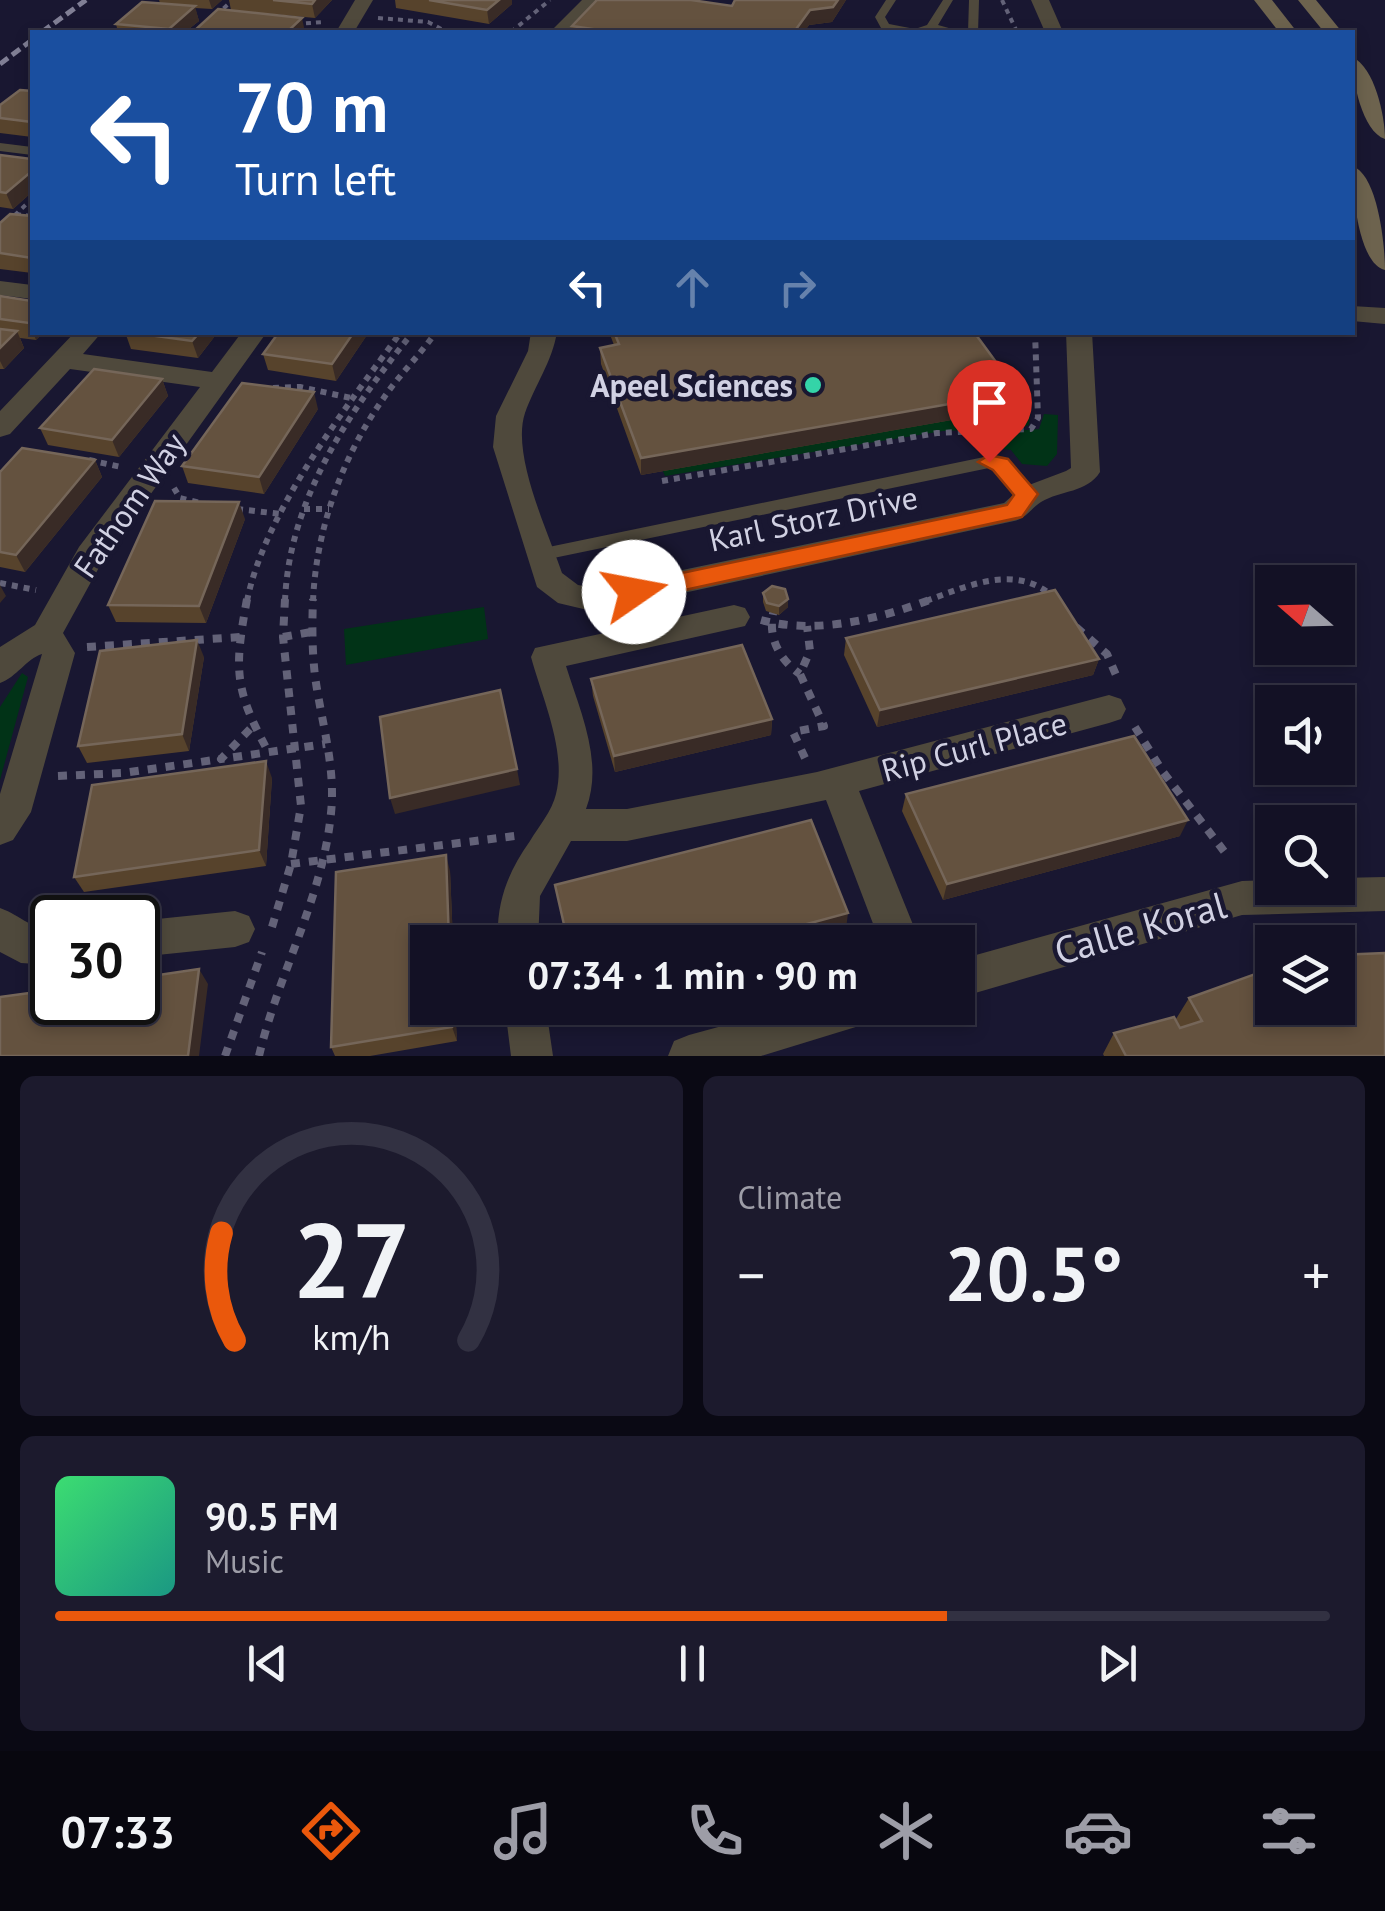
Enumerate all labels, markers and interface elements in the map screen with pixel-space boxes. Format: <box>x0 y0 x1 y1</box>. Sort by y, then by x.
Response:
text: 70 m <box>235 61 388 151</box>
icon: left <box>70 70 200 200</box>
text: Turn left <box>235 149 396 207</box>
icon: left <box>560 260 615 315</box>
icon: ahead <box>665 260 720 315</box>
icon: right <box>770 260 825 315</box>
pin <box>947 360 1032 463</box>
place label: Apeel Sciences <box>590 364 793 406</box>
marker: Apeel Sciences <box>802 374 824 396</box>
icon: arrive <box>962 375 1017 430</box>
street label: Fathom Way <box>64 424 194 586</box>
street label: Karl Storz Drive <box>705 475 921 561</box>
position arrow <box>582 540 686 644</box>
north arrow <box>1255 565 1355 665</box>
map controls <box>1255 565 1355 1025</box>
button: sound <box>1255 685 1355 785</box>
street label: Rip Curl Place <box>877 701 1071 791</box>
button: search <box>1255 805 1355 905</box>
street label: Calle Koral <box>1049 879 1231 975</box>
speed limit sign: 30 <box>30 895 160 1025</box>
button: layers <box>1255 925 1355 1025</box>
text: 07:34 · 1 min · 90 m <box>527 950 858 999</box>
text: Climate <box>738 1176 842 1218</box>
text: 27 <box>292 1192 410 1327</box>
text: 20.5° <box>944 1225 1123 1322</box>
text: − <box>738 1239 765 1310</box>
text: + <box>1302 1239 1330 1310</box>
text: km/h <box>312 1314 390 1360</box>
text: 90.5 FM <box>205 1491 338 1540</box>
text: Music <box>205 1540 284 1582</box>
icon: previous <box>240 1636 295 1691</box>
icon: pause <box>665 1636 720 1691</box>
icon: next <box>1090 1636 1145 1691</box>
icon: directions <box>296 1796 366 1866</box>
icon: music <box>488 1796 558 1866</box>
icon: phone <box>680 1796 750 1866</box>
icon: climate <box>871 1796 941 1866</box>
icon: car <box>1063 1796 1133 1866</box>
icon: filters <box>1254 1796 1324 1866</box>
text: 07:33 <box>61 1802 175 1860</box>

